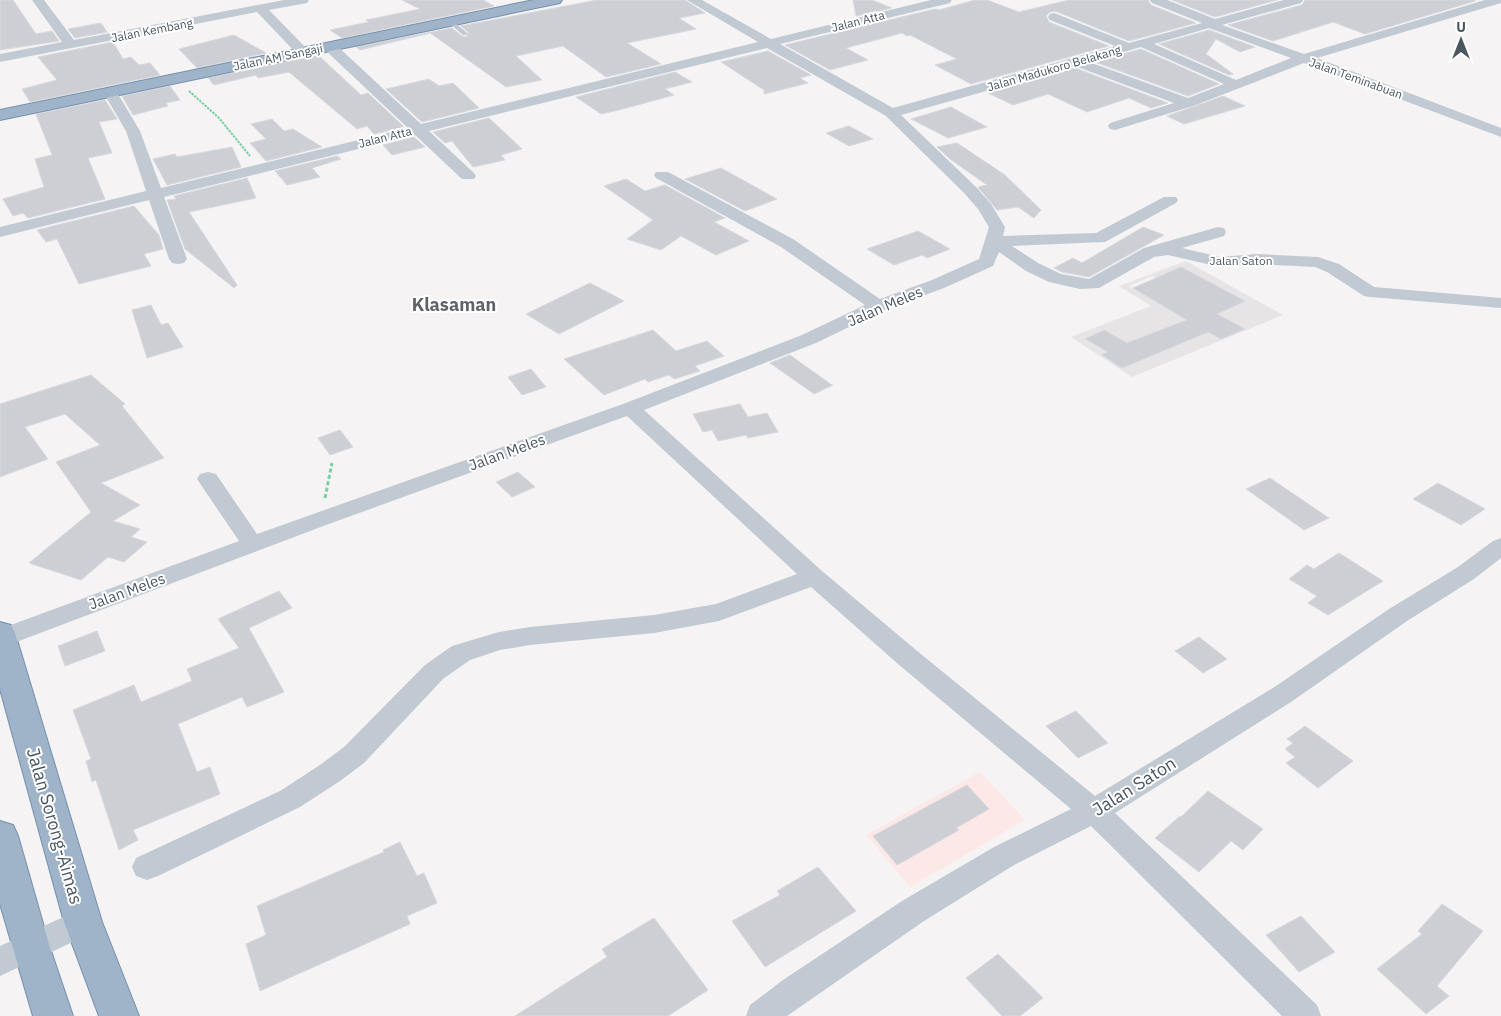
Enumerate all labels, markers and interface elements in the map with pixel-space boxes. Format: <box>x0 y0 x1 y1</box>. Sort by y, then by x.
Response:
street label: Jalan Atta <box>830 7 887 35</box>
street label: Jalan Kembang <box>110 15 195 45</box>
north arrow <box>1436 15 1486 65</box>
text: U <box>1456 18 1466 36</box>
street label: Jalan AM Sangaji <box>232 40 324 74</box>
street label: Jalan Madukoro Belakang <box>985 42 1123 94</box>
street label: Jalan Teminabuan <box>1307 54 1405 102</box>
street label: Jalan Atta <box>357 123 414 151</box>
street label: Jalan Saton <box>1210 253 1272 268</box>
street label: Jalan Meles <box>845 282 925 330</box>
district label: Klasaman <box>412 293 496 316</box>
street label: Jalan Meles <box>466 429 548 475</box>
street label: Jalan Meles <box>86 568 168 614</box>
street label: Jalan Sorong-Aimas <box>22 745 88 907</box>
street label: Jalan Saton <box>1088 751 1180 821</box>

